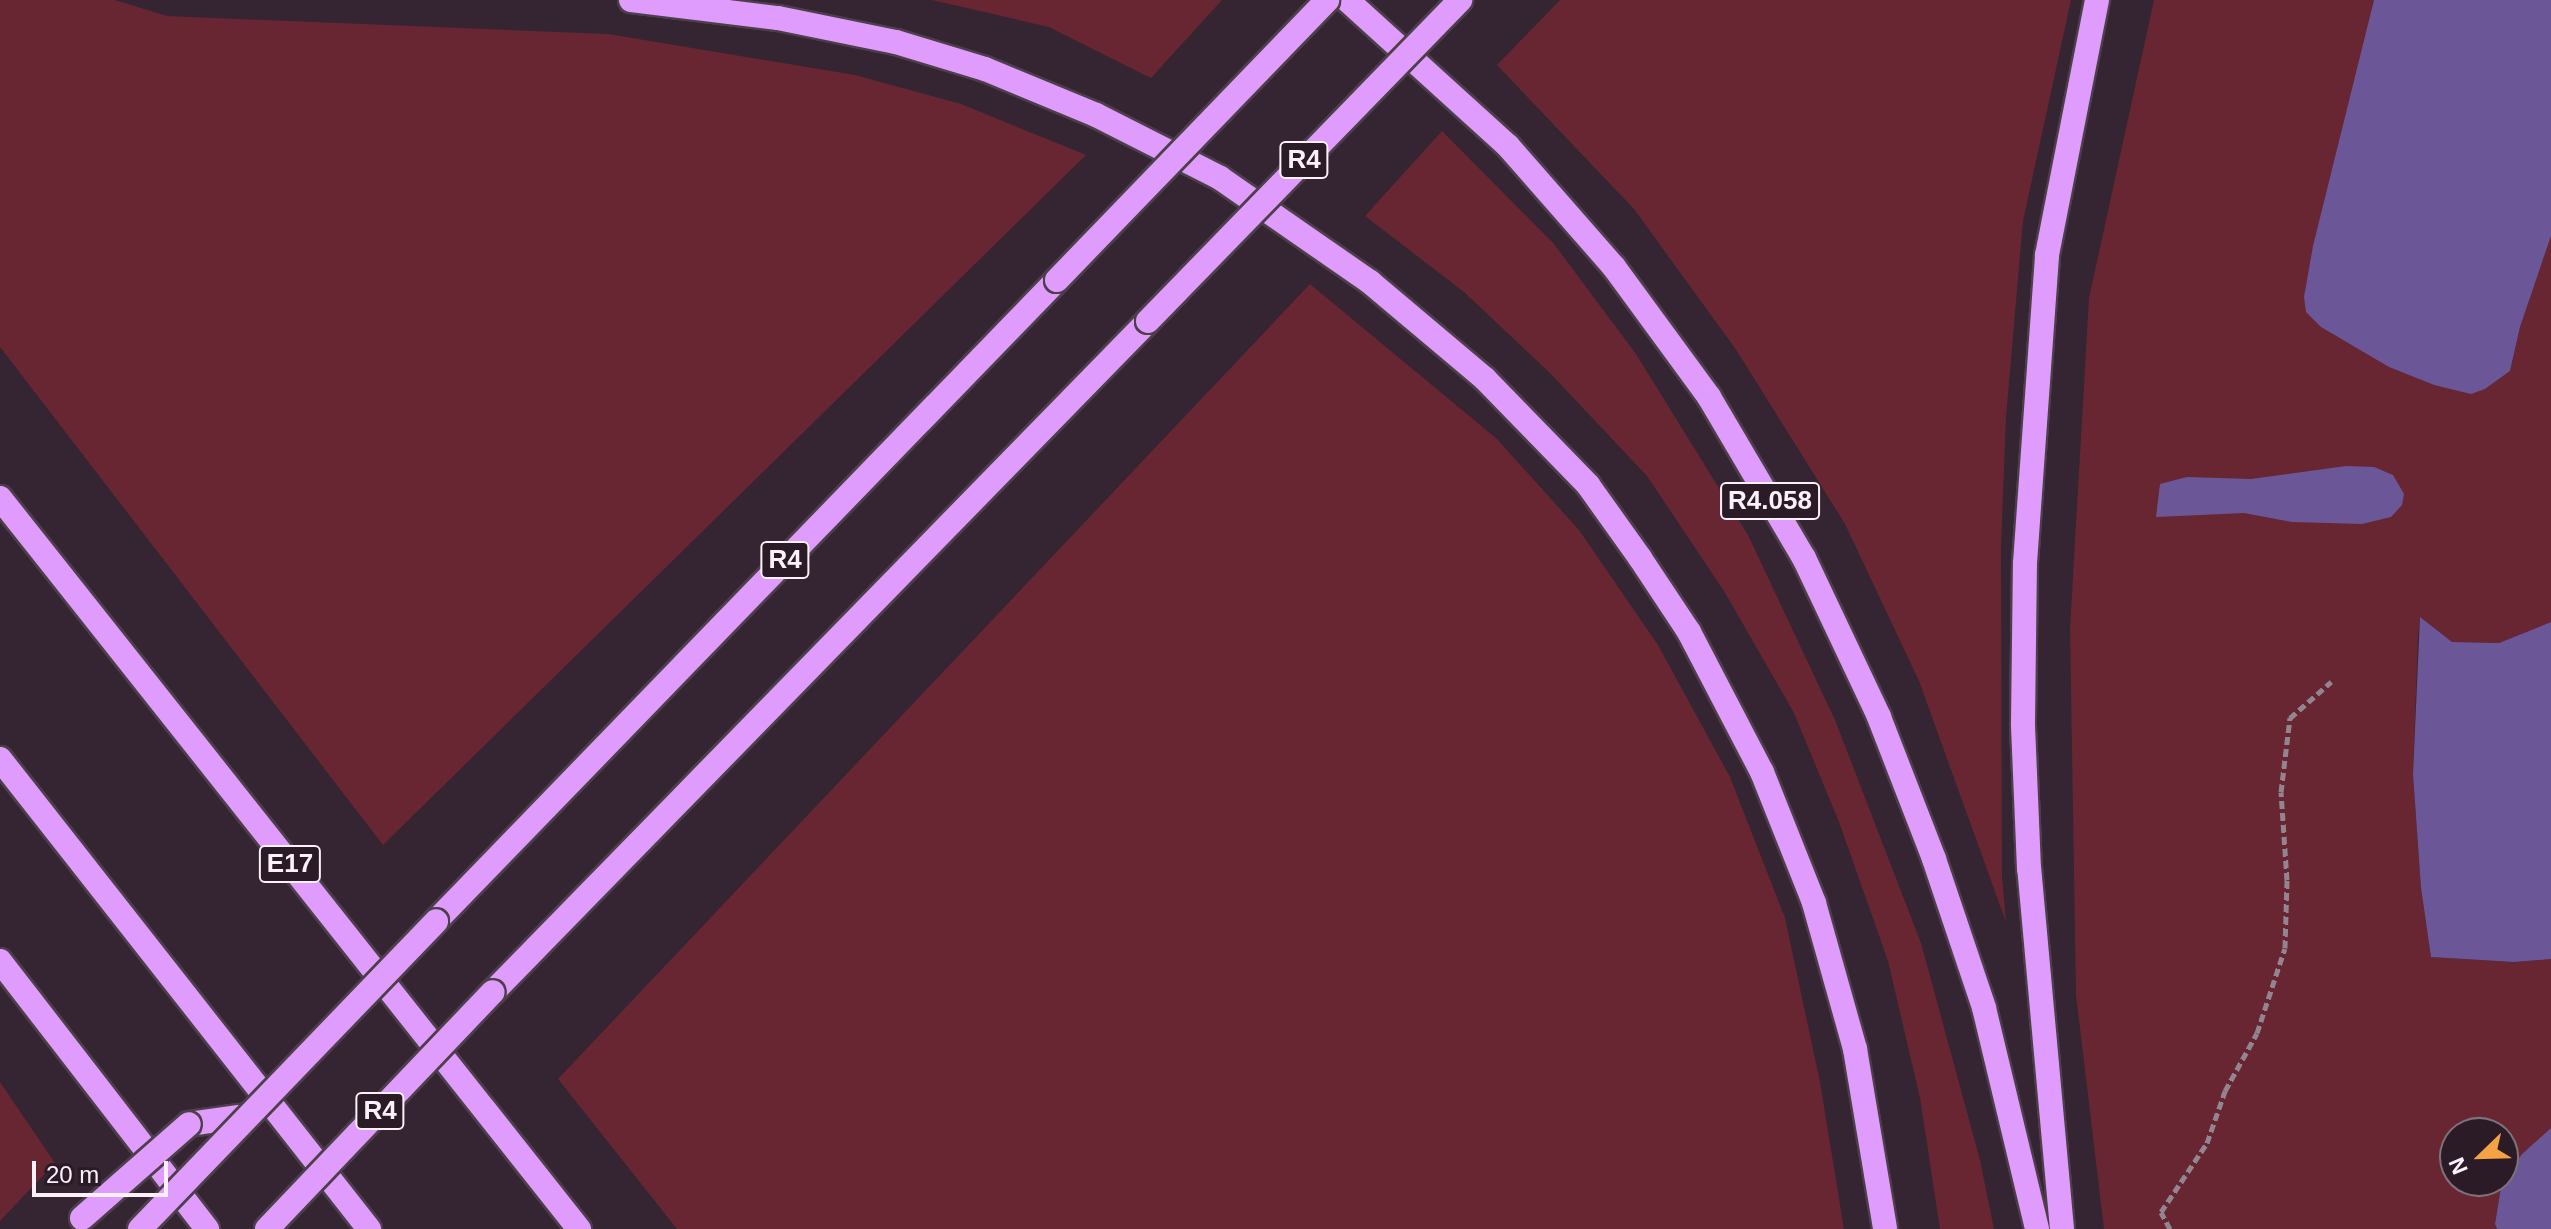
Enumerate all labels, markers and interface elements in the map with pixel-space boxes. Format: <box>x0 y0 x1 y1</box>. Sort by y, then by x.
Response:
road number: R4 <box>1278 138 1330 182</box>
road number: R4.058 <box>1720 479 1820 523</box>
road number: R4 <box>759 538 811 582</box>
road number: E17 <box>258 842 322 886</box>
road number: R4 <box>354 1089 406 1133</box>
north arrow <box>2439 1117 2519 1197</box>
scale bar <box>36 1145 172 1195</box>
text: N <box>2444 1154 2473 1178</box>
text: 20 m <box>46 1161 99 1188</box>

